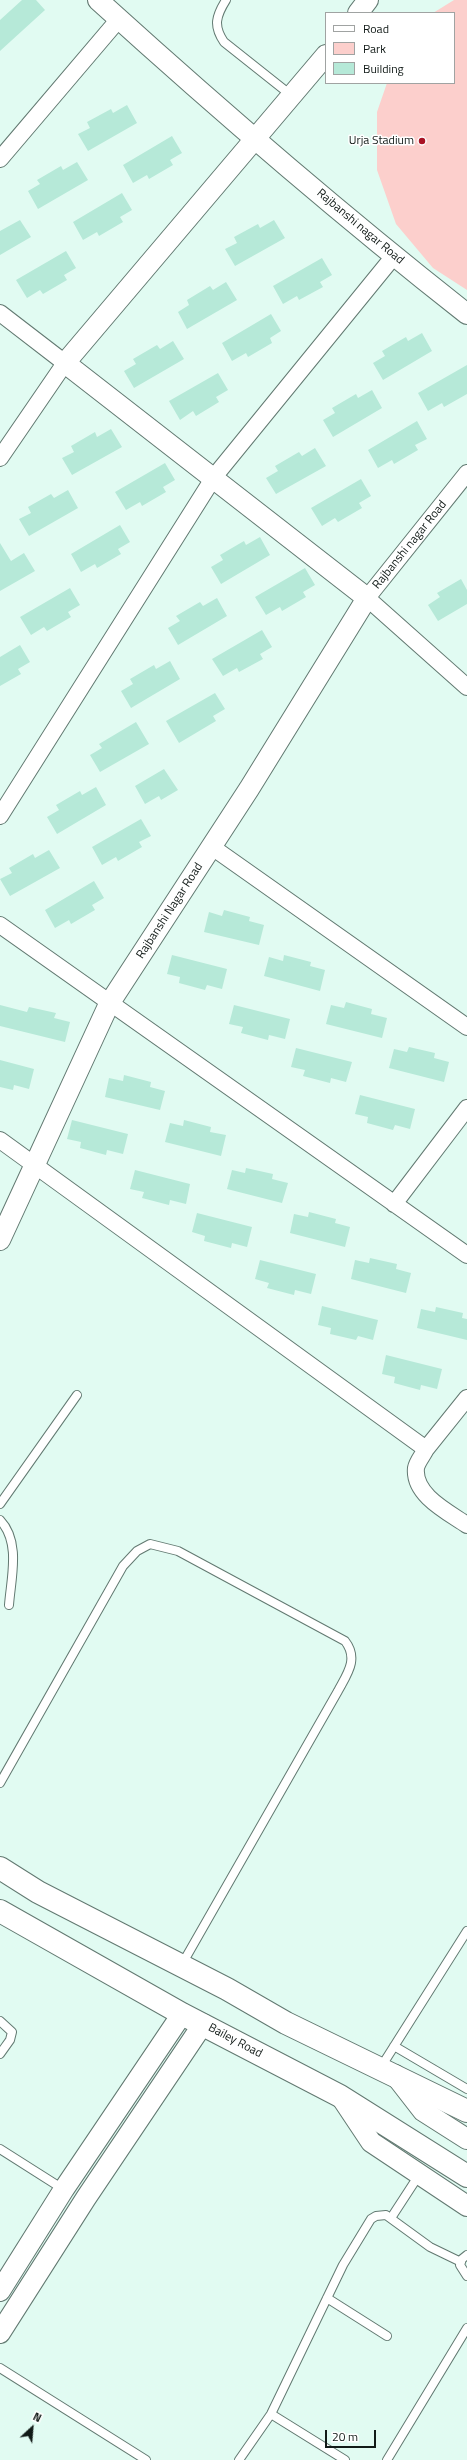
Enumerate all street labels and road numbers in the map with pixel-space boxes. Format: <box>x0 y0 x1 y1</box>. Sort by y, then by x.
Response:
street label: Rajbanshi nagar Road <box>313 186 407 268</box>
street label: Rajbanshi nagar Road <box>370 498 450 592</box>
street label: Rajbanshi Nagar Road <box>134 860 206 962</box>
street label: Bailey Road <box>205 2021 265 2061</box>

